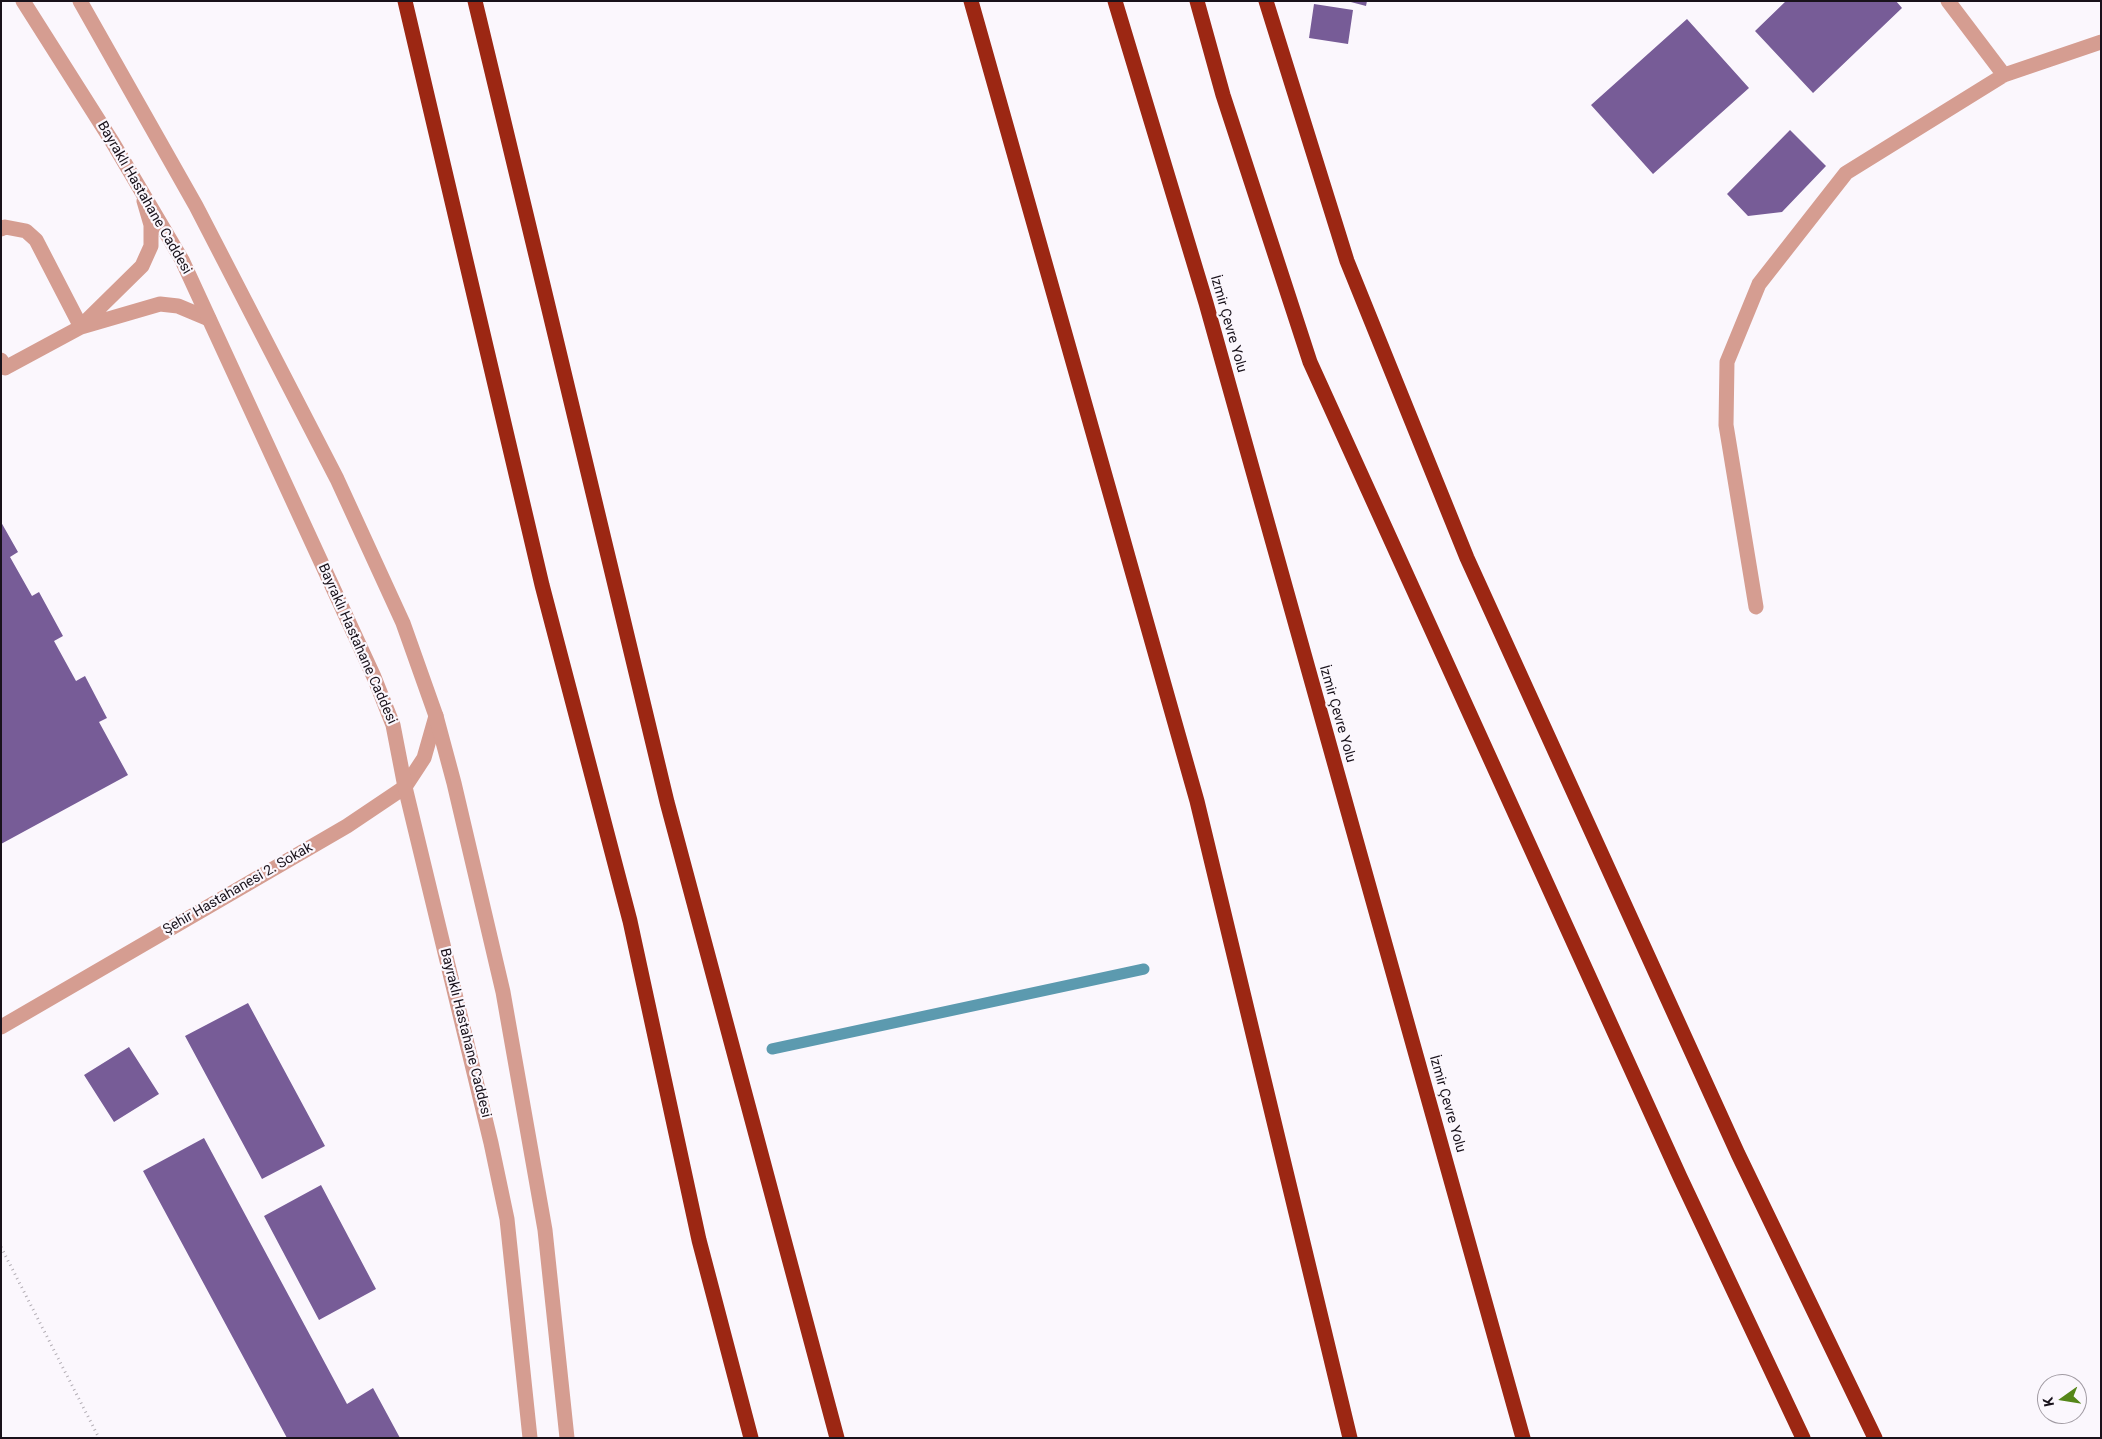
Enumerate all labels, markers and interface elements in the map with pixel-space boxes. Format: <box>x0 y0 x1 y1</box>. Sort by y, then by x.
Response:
street label: Bayraklı Hastahane Caddesi <box>93 118 195 278</box>
street label: İzmir Çevre Yolu <box>1206 273 1250 375</box>
street label: Bayraklı Hastahane Caddesi <box>314 561 400 727</box>
street label: İzmir Çevre Yolu <box>1315 663 1359 765</box>
street label: Şehir Hastahanesi 2. Sokak <box>160 839 316 939</box>
street label: Bayraklı Hastahane Caddesi <box>436 947 494 1119</box>
street label: İzmir Çevre Yolu <box>1425 1053 1469 1155</box>
north arrow <box>2037 1374 2087 1424</box>
text: K <box>2040 1396 2057 1408</box>

